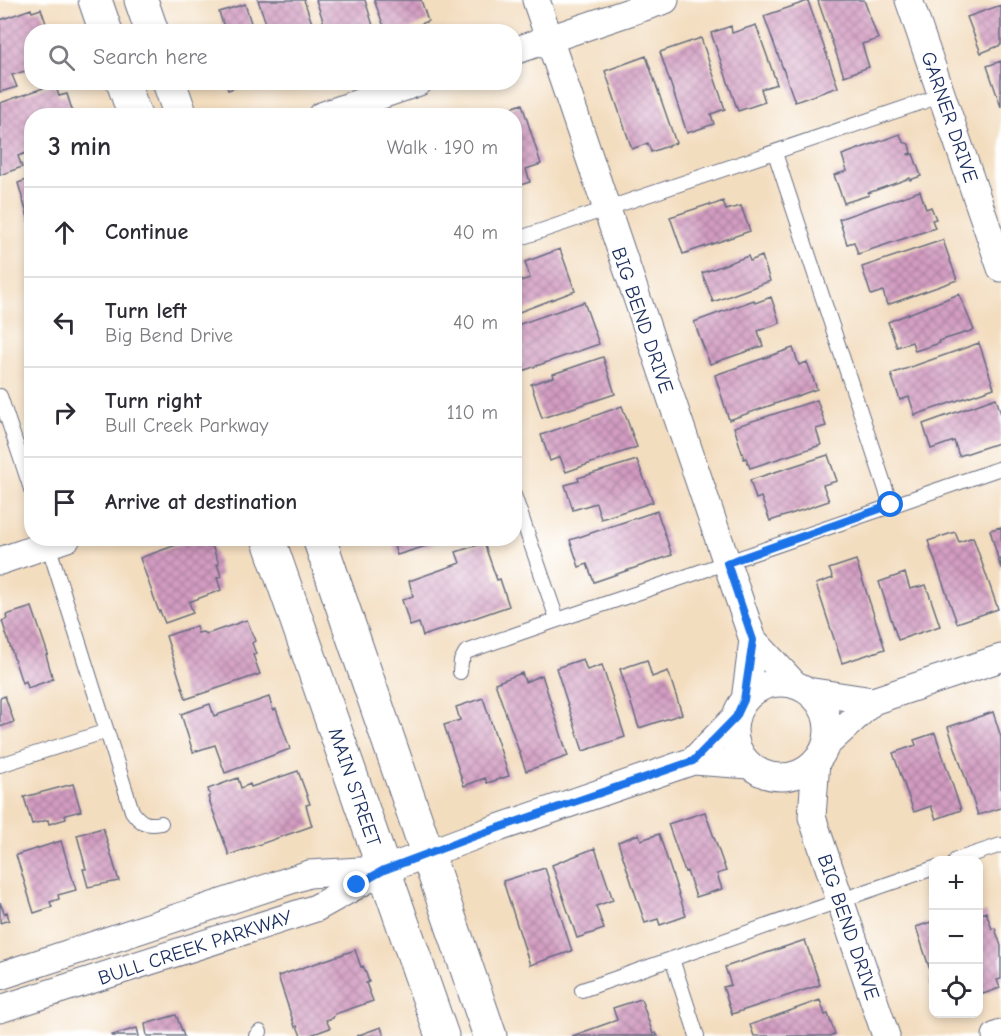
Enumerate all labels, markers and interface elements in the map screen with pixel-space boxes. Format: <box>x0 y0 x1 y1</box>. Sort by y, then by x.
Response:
search box <box>24 24 522 90</box>
icon: search <box>45 41 78 74</box>
text: Search here <box>93 44 208 70</box>
street label: GARNER DRIVE <box>916 49 983 186</box>
text: 3 min <box>48 132 111 162</box>
text: Walk · 190 m <box>387 136 498 159</box>
icon: ahead <box>48 216 81 249</box>
text: Continue <box>105 219 188 245</box>
text: 40 m <box>453 221 498 244</box>
street label: BIG BEND DRIVE <box>607 244 678 396</box>
text: Turn left <box>105 298 187 324</box>
icon: left <box>48 306 81 339</box>
text: 40 m <box>453 311 498 334</box>
text: Big Bend Drive <box>105 324 233 347</box>
text: Turn right <box>105 388 202 414</box>
icon: right <box>48 396 81 429</box>
text: 110 m <box>447 401 498 424</box>
text: Bull Creek Parkway <box>105 414 268 437</box>
icon: arrive <box>48 486 81 519</box>
text: Arrive at destination <box>105 489 297 515</box>
route start <box>877 491 903 517</box>
street label: MAIN STREET <box>323 725 386 850</box>
street label: BIG BEND DRIVE <box>813 851 884 1003</box>
map controls <box>929 856 983 1018</box>
button: + <box>929 856 983 910</box>
route end <box>343 871 369 897</box>
street label: BULL CREEK PARKWAY <box>95 905 295 990</box>
button: − <box>929 910 983 964</box>
button: locate <box>929 964 983 1018</box>

